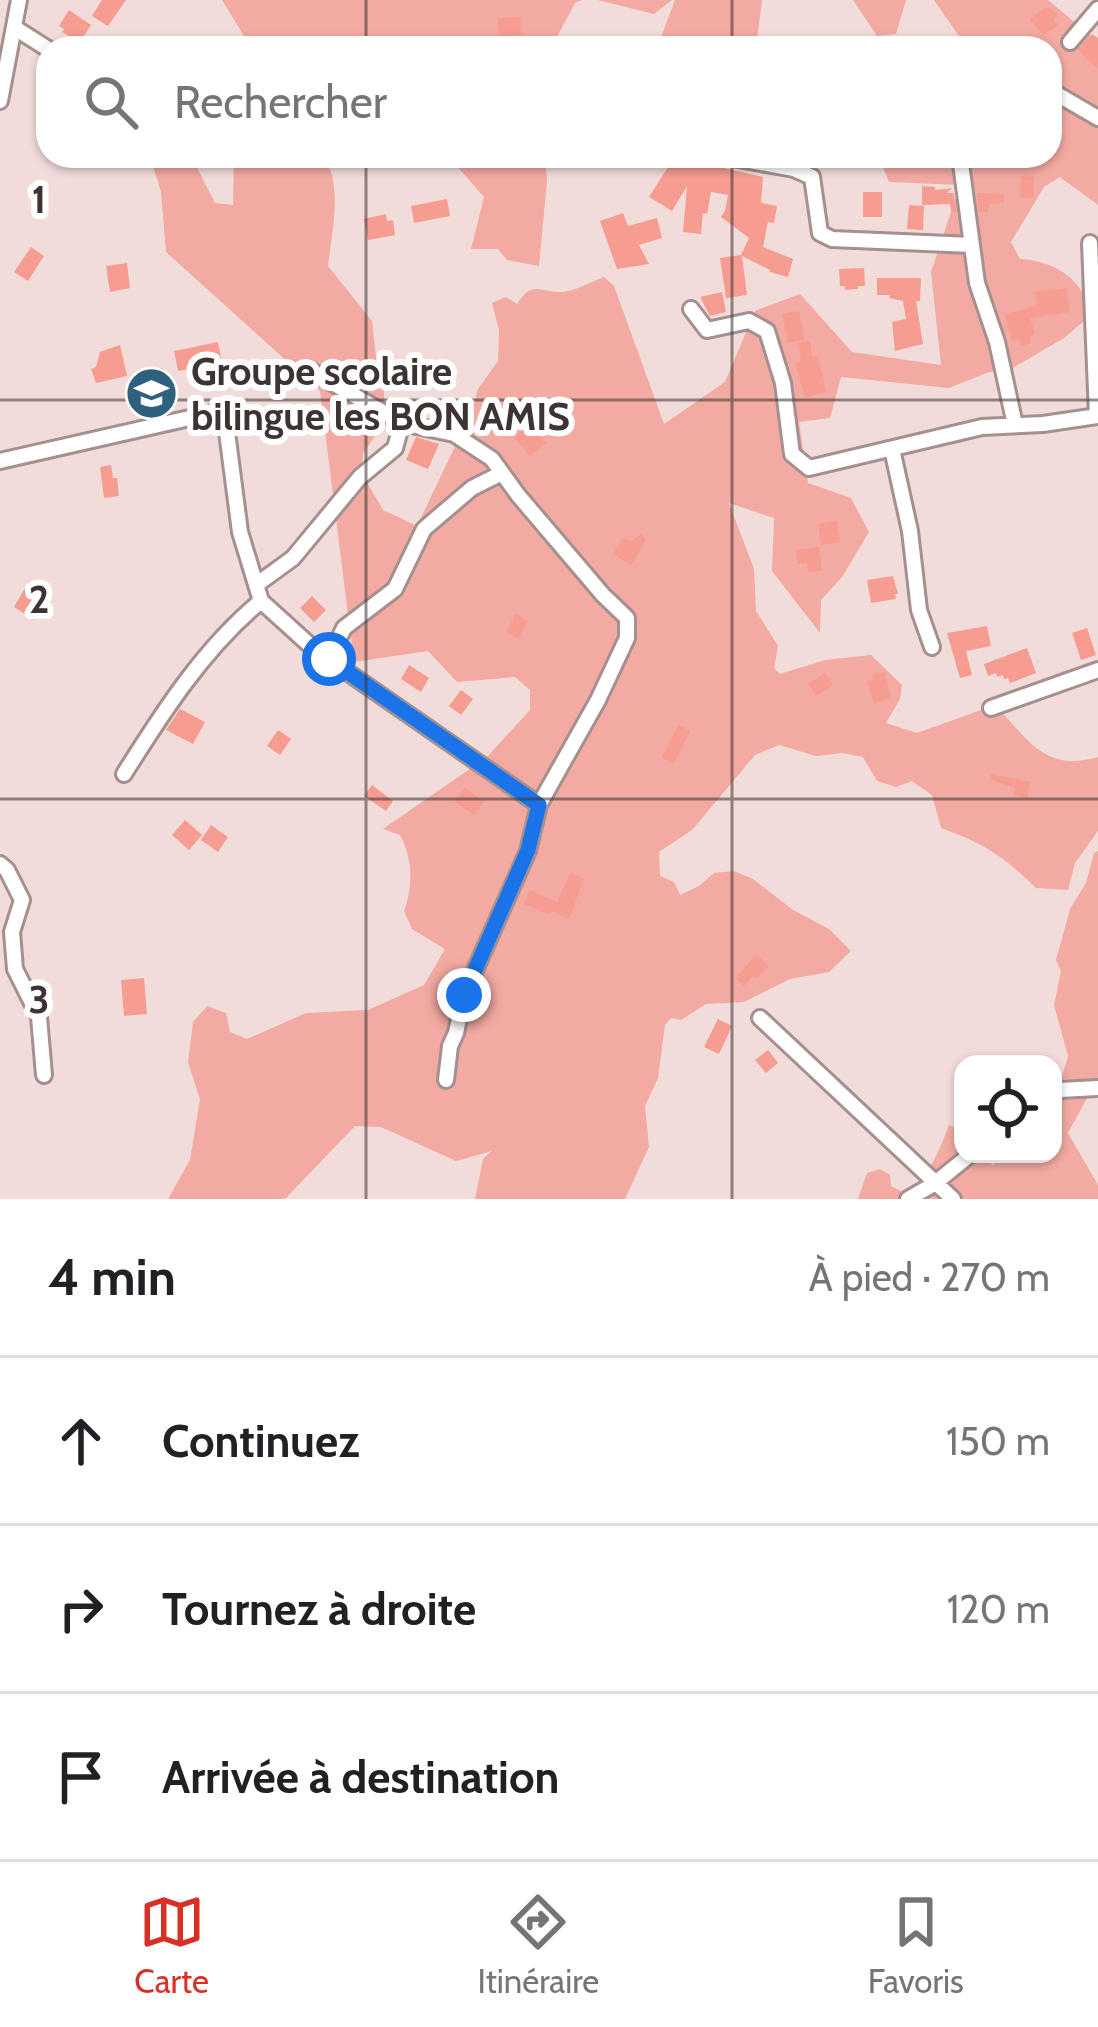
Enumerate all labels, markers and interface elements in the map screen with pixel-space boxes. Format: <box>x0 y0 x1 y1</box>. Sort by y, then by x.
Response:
search box <box>36 36 1062 168</box>
icon: search <box>78 69 144 135</box>
text: Rechercher <box>174 75 387 129</box>
text: 1 <box>32 175 46 223</box>
place label: Groupe scolaire bilingue les BON AMIS <box>191 347 570 440</box>
school or university icon: Groupe scolaire bilingue les BON AMIS <box>124 365 180 421</box>
text: 2 <box>29 575 49 623</box>
route start <box>302 632 356 686</box>
route end <box>437 968 491 1022</box>
text: 3 <box>28 975 50 1023</box>
map controls <box>954 1055 1062 1163</box>
button: locate <box>954 1055 1062 1163</box>
text: 4 min <box>48 1246 176 1308</box>
text: À pied · 270 m <box>809 1253 1050 1301</box>
icon: ahead <box>48 1408 114 1474</box>
text: Continuez <box>162 1414 359 1468</box>
text: 150 m <box>946 1417 1050 1465</box>
icon: right <box>48 1576 114 1642</box>
text: Tournez à droite <box>162 1582 476 1636</box>
text: 120 m <box>947 1585 1050 1633</box>
icon: arrive <box>48 1744 114 1810</box>
text: Arrivée à destination <box>162 1750 559 1804</box>
tab: Carte <box>134 1889 209 2001</box>
tab: Itinéraire <box>478 1889 599 2001</box>
tab: Favoris <box>868 1889 964 2001</box>

